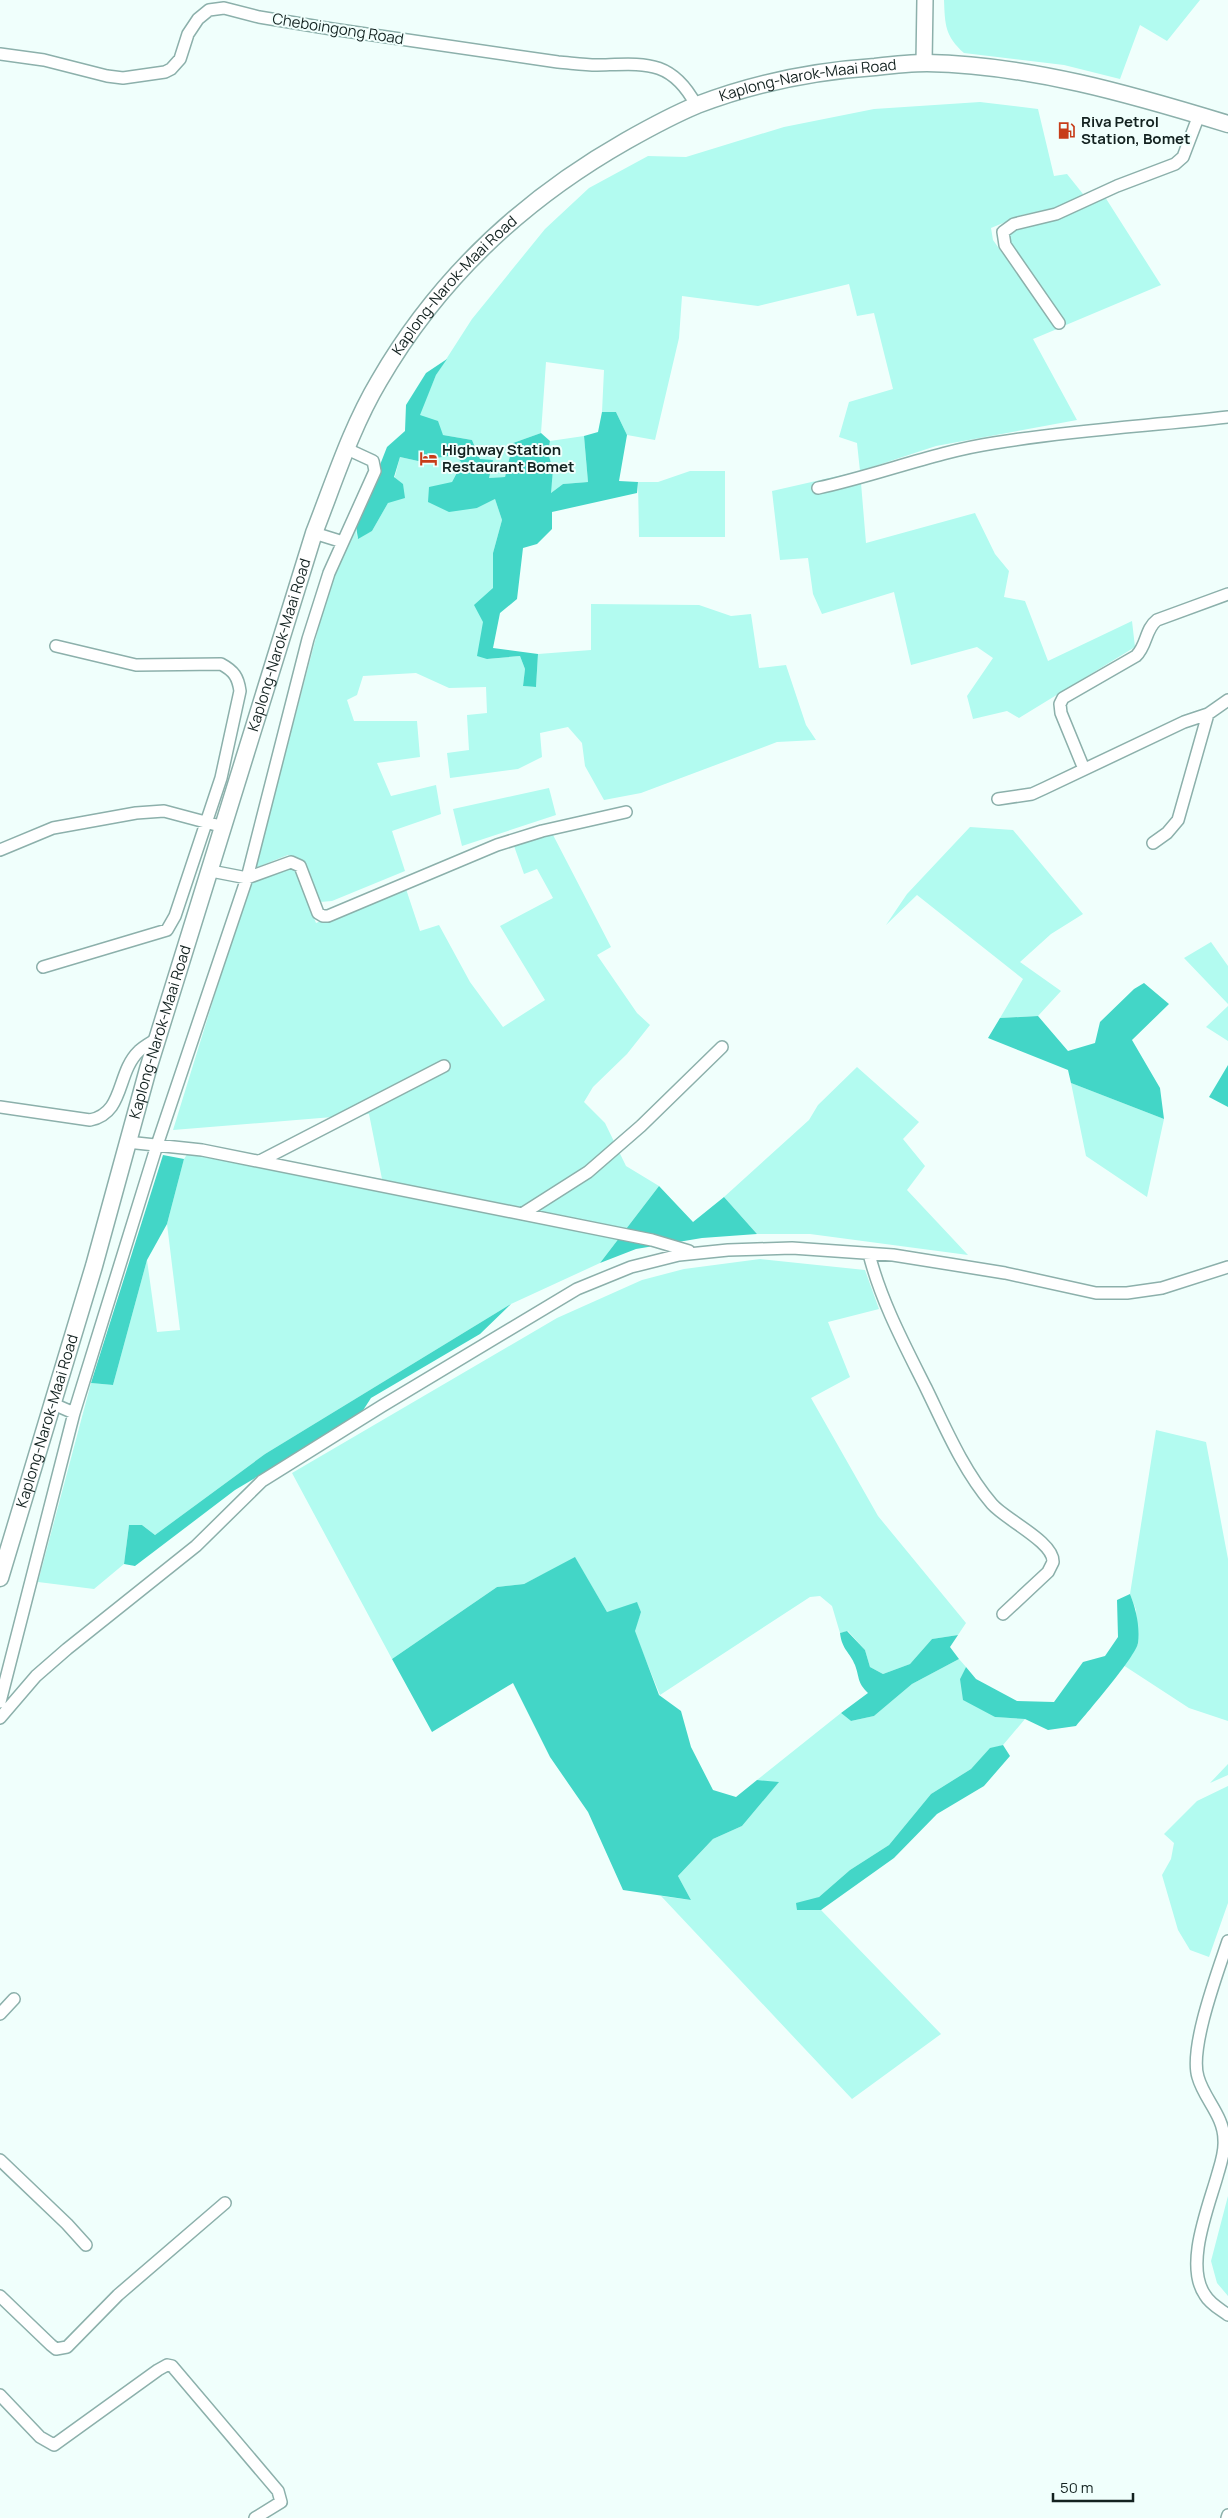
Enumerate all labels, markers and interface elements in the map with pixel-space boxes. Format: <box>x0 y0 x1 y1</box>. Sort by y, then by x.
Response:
street label: Cheboingong Road <box>271 8 405 49</box>
street label: Kaplong-Narok-Maai Road <box>716 54 897 106</box>
place label: Riva Petrol Station, Bomet <box>1081 111 1191 149</box>
fuel station icon: Riva Petrol Station, Bomet <box>1057 121 1077 141</box>
street label: Kaplong-Narok-Maai Road <box>387 211 521 359</box>
place label: Highway Station Restaurant Bomet <box>442 439 575 477</box>
hotel icon: Highway Station Restaurant Bomet <box>418 449 438 469</box>
street label: Kaplong-Narok-Maai Road <box>242 556 316 734</box>
street label: Kaplong-Narok-Maai Road <box>124 943 196 1121</box>
street label: Kaplong-Narok-Maai Road <box>11 1332 83 1510</box>
scale bar <box>1053 2470 1133 2502</box>
text: 50 m <box>1060 2477 1094 2498</box>

